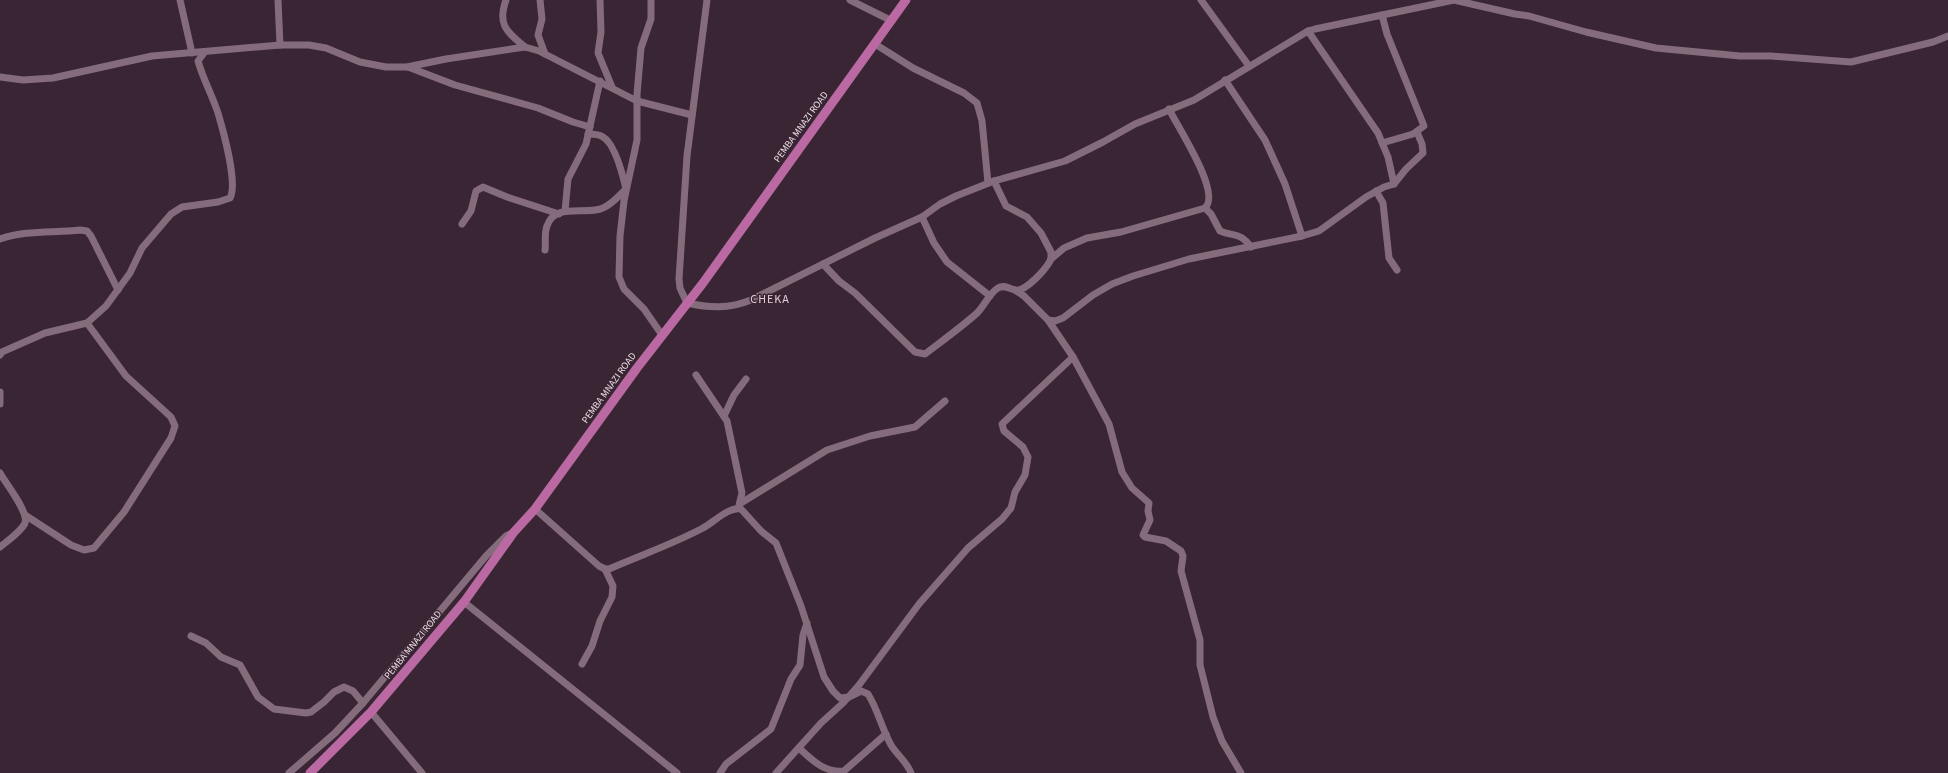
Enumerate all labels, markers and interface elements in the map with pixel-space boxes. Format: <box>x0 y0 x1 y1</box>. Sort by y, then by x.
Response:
street label: PEMBA MNAZI ROAD <box>771 89 831 165</box>
district label: CHEKA <box>750 291 790 308</box>
street label: PEMBA MNAZI ROAD <box>579 350 639 426</box>
street label: PEMBA MNAZI ROAD <box>381 608 445 682</box>

